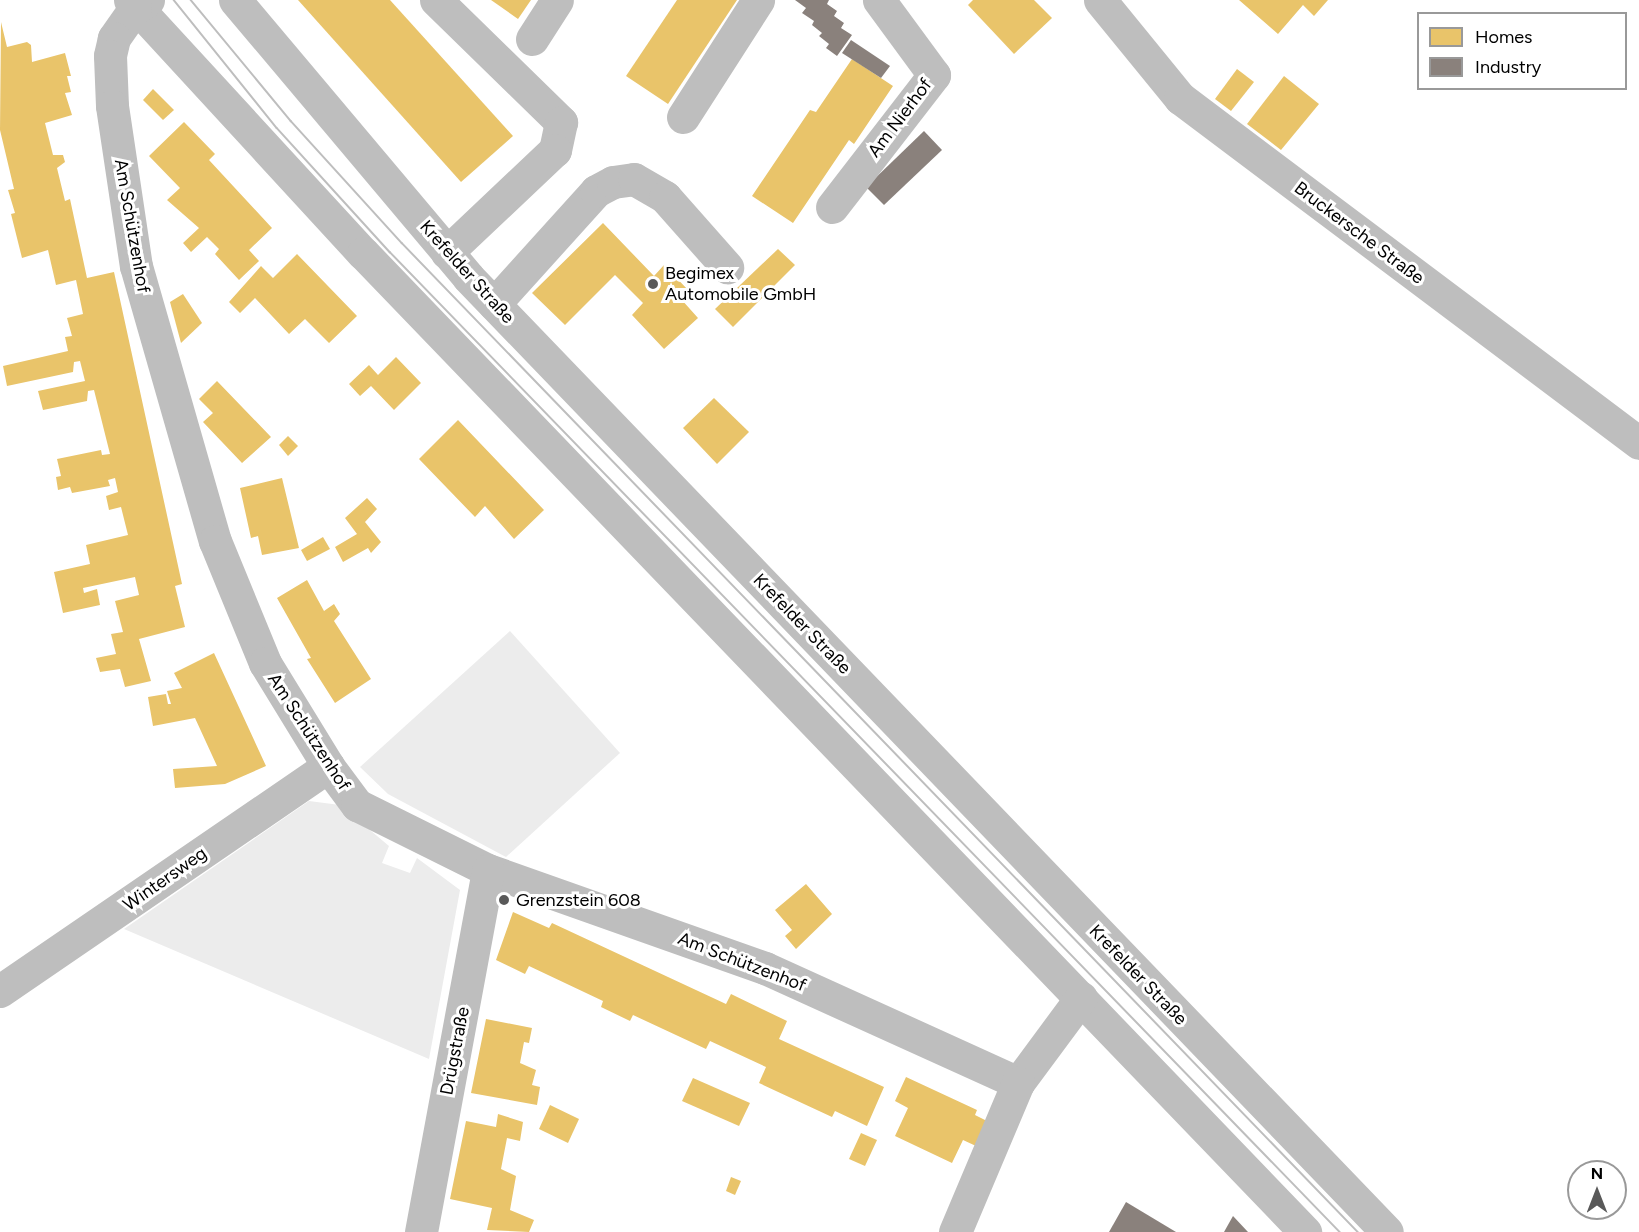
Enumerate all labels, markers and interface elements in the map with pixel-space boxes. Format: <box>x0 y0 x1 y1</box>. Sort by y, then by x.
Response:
legend <box>1417 12 1627 90</box>
text: Homes <box>1475 26 1533 48</box>
text: Industry <box>1475 56 1541 78</box>
street label: Am Nierhof <box>863 74 937 162</box>
street label: Am Schützenhof <box>110 157 154 295</box>
street label: Bruckersche Straße <box>1290 177 1428 289</box>
street label: Krefelder Straße <box>415 216 519 328</box>
place label: Begimex Automobile GmbH <box>665 263 816 306</box>
marker: Begimex Automobile GmbH <box>646 277 660 291</box>
street label: Krefelder Straße <box>749 569 855 679</box>
street label: Am Schützenhof <box>263 669 355 795</box>
street label: Wintersweg <box>119 842 211 916</box>
place label: Grenzstein 608 <box>516 889 641 911</box>
marker: Grenzstein 608 <box>497 893 511 907</box>
street label: Krefelder Straße <box>1085 920 1191 1030</box>
street label: Am Schützenhof <box>675 928 809 996</box>
street label: Drügstraße <box>436 1005 474 1097</box>
north arrow <box>1567 1160 1627 1220</box>
text: N <box>1591 1164 1603 1183</box>

